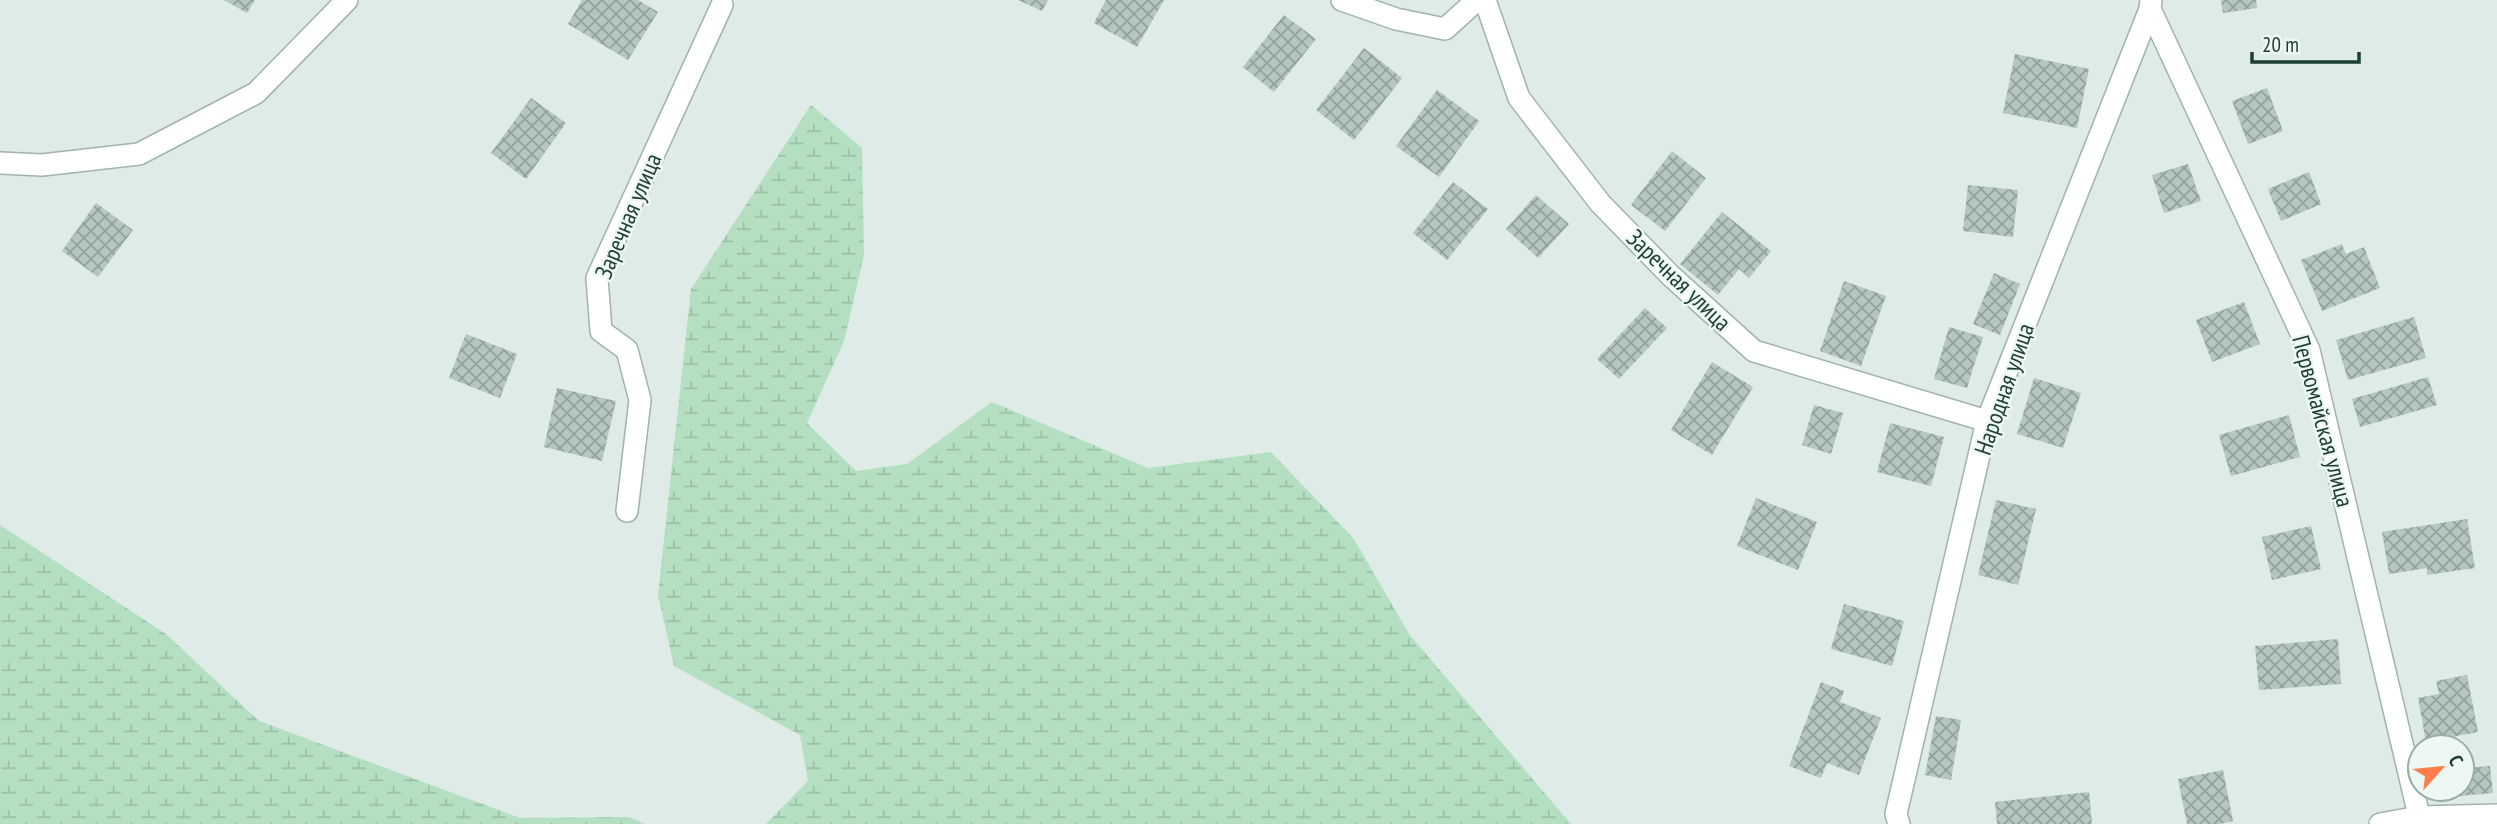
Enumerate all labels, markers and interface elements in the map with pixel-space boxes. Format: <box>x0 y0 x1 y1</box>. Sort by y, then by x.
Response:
scale bar <box>2252 21 2359 65</box>
text: 20 m <box>2262 31 2299 58</box>
street label: Заречная улица <box>588 149 668 283</box>
street label: Заречная улица <box>1620 223 1738 337</box>
street label: Народная улица <box>1967 319 2041 459</box>
street label: Первомайская улица <box>2285 332 2361 510</box>
north arrow <box>2406 733 2476 803</box>
text: С <box>2443 751 2469 770</box>

